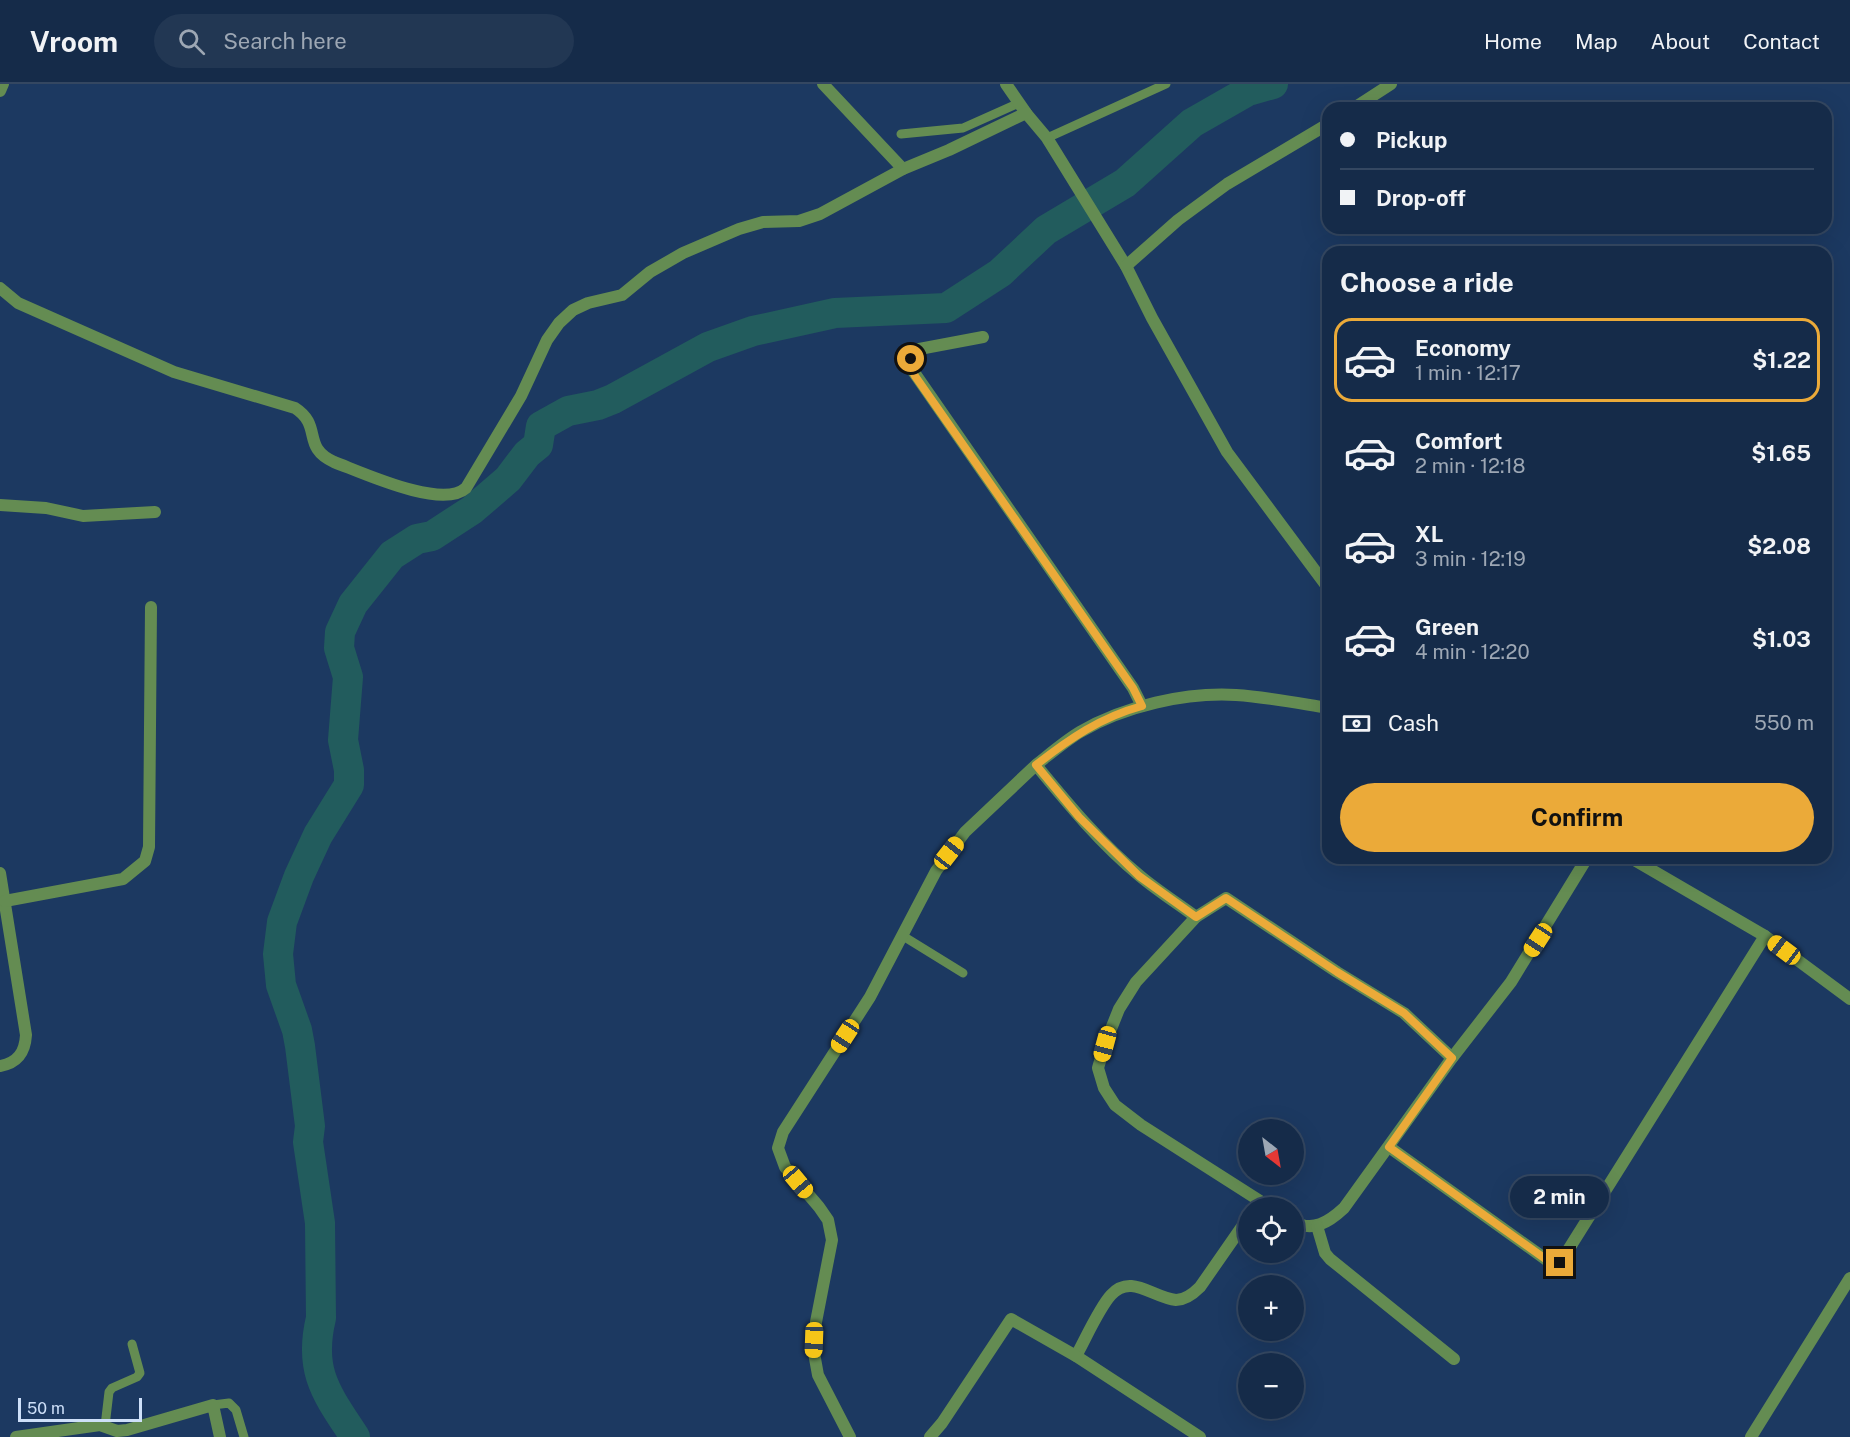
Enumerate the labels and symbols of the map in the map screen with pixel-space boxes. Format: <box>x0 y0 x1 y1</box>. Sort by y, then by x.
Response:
route start <box>897 345 924 372</box>
car <box>931 833 967 873</box>
car <box>1521 920 1555 960</box>
car <box>1764 932 1804 968</box>
car <box>828 1016 862 1056</box>
car <box>1092 1024 1118 1064</box>
north arrow <box>1238 1119 1304 1185</box>
car <box>780 1162 816 1202</box>
callout: 2 min <box>1510 1176 1610 1218</box>
route end <box>1546 1249 1573 1276</box>
car <box>804 1322 824 1358</box>
scale bar <box>18 1395 142 1422</box>

